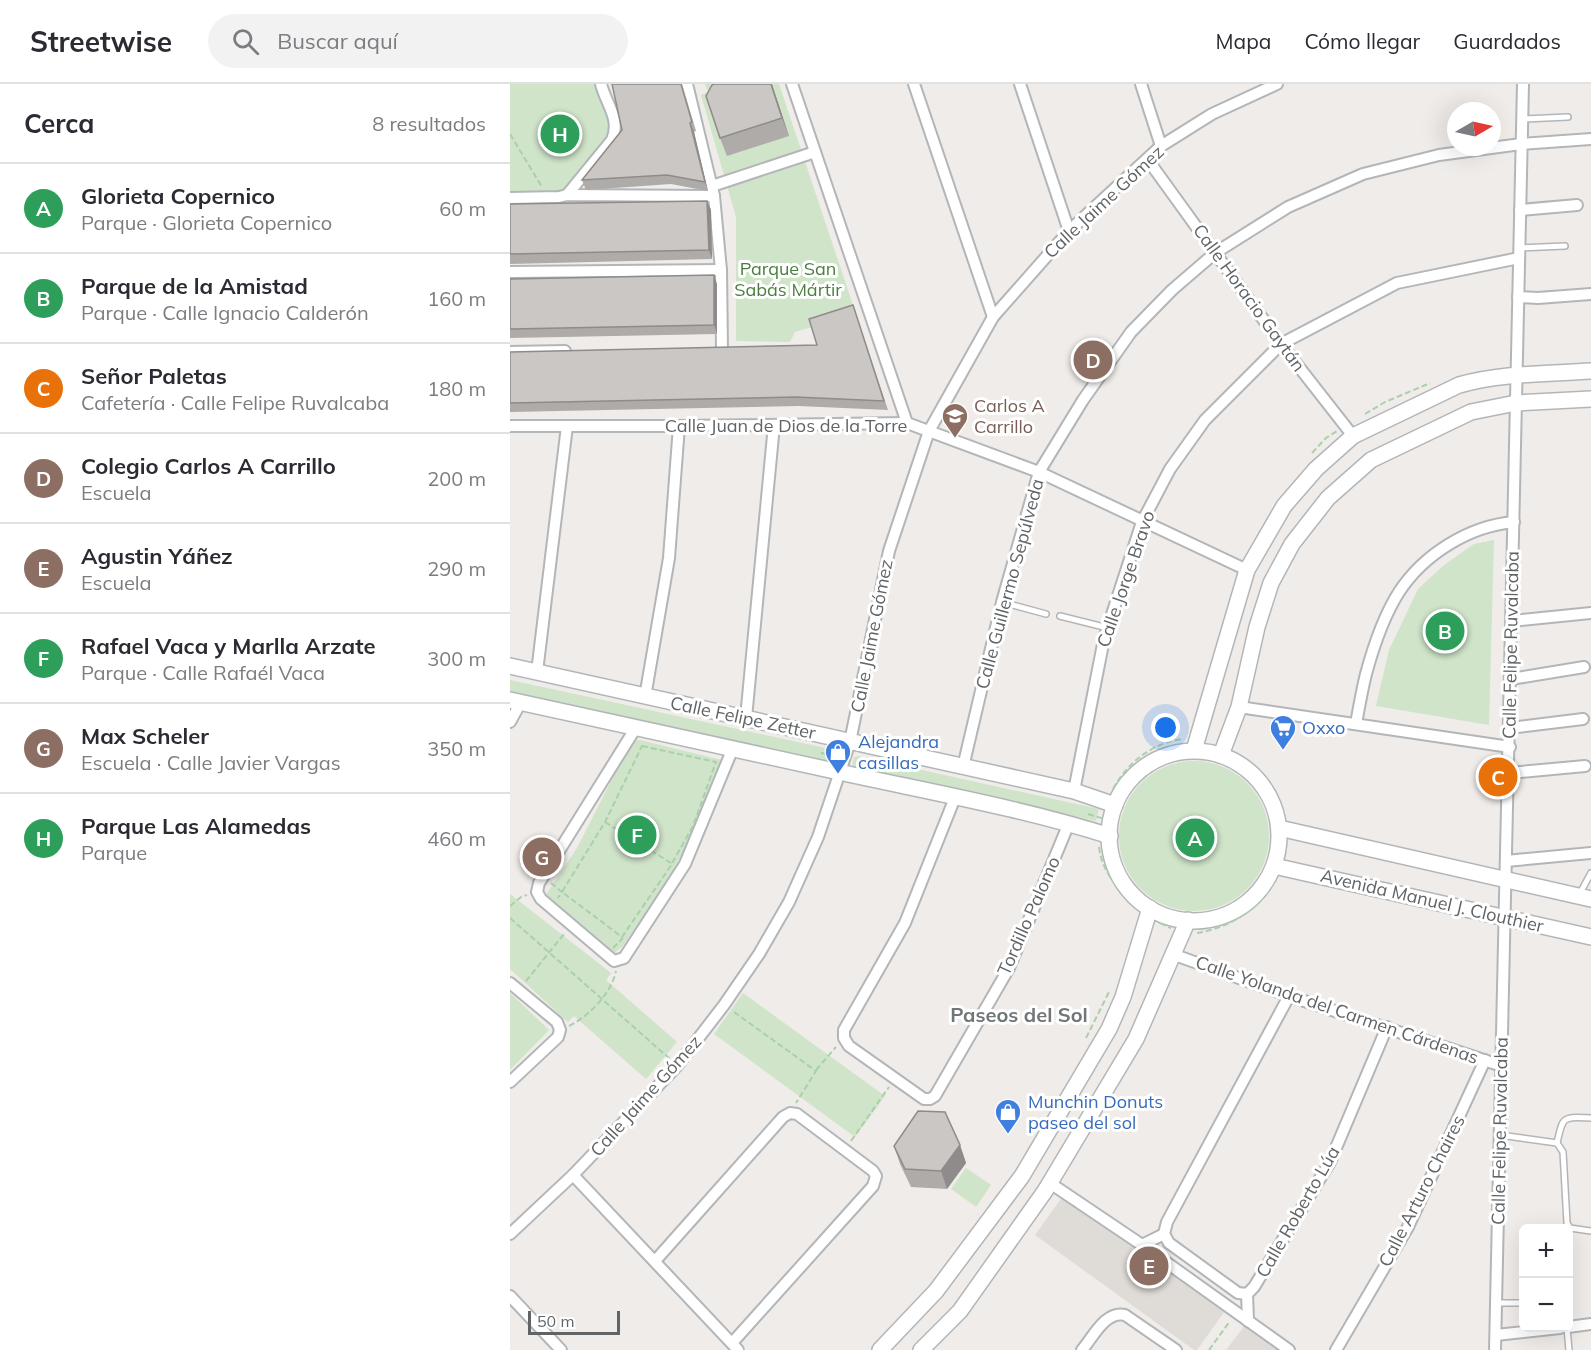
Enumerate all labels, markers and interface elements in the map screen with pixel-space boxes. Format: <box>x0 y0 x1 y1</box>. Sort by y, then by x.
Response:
search box <box>208 14 628 68</box>
text: Streetwise <box>30 24 172 59</box>
icon: search <box>229 25 262 58</box>
text: Buscar aquí <box>277 27 398 55</box>
text: Mapa <box>1216 28 1271 54</box>
text: Cómo llegar <box>1304 28 1420 54</box>
text: Guardados <box>1453 28 1561 54</box>
north arrow <box>1447 102 1501 156</box>
text: Cerca <box>24 107 94 140</box>
text: 8 resultados <box>372 111 486 136</box>
pin: H <box>541 112 580 156</box>
street label: Calle Jaime Gómez <box>1039 140 1168 263</box>
text: Glorieta Copernico <box>81 182 275 210</box>
text: A <box>36 196 51 221</box>
text: 60 m <box>439 196 486 221</box>
text: Parque · Glorieta Copernico <box>81 210 332 235</box>
street label: Calle Horacio Gaytán <box>1188 220 1311 376</box>
park label: Parque San Sabás Mártir <box>734 257 842 301</box>
text: Parque de la Amistad <box>81 272 308 300</box>
text: B <box>37 286 50 311</box>
text: 160 m <box>427 286 486 311</box>
text: Parque · Calle Ignacio Calderón <box>81 300 369 325</box>
pin: D <box>1074 338 1112 382</box>
text: Señor Paletas <box>81 362 227 390</box>
text: C <box>37 376 50 401</box>
text: 180 m <box>427 376 486 401</box>
text: Cafetería · Calle Felipe Ruvalcaba <box>81 390 389 415</box>
place label: Carlos A Carrillo <box>974 394 1045 438</box>
school or university icon: Carlos A Carrillo <box>940 401 970 439</box>
street label: Calle Juan de Dios de la Torre <box>665 414 907 437</box>
text: Colegio Carlos A Carrillo <box>81 452 336 480</box>
text: D <box>36 466 51 491</box>
text: 200 m <box>427 466 486 491</box>
street label: Calle Guillermo Sepúlveda <box>970 476 1049 691</box>
text: Escuela <box>81 480 152 505</box>
street label: Calle Jorge Bravo <box>1091 508 1160 650</box>
text: Agustin Yáñez <box>81 542 233 570</box>
street label: Calle Felipe Ruvalcaba <box>1497 551 1524 739</box>
text: E <box>38 556 49 581</box>
text: 290 m <box>427 556 486 581</box>
street label: Calle Jaime Gómez <box>845 557 898 714</box>
text: Escuela <box>81 570 152 595</box>
pin: B <box>1426 608 1464 654</box>
text: Rafael Vaca y Marlla Arzate <box>81 632 376 660</box>
text: F <box>38 646 49 671</box>
text: 300 m <box>427 646 486 671</box>
text: Parque · Calle Rafaél Vaca <box>81 660 325 685</box>
street label: Calle Felipe Zetter <box>668 691 818 744</box>
your location <box>1151 713 1180 742</box>
supermarket icon: Oxxo <box>1268 713 1298 751</box>
place label: Oxxo <box>1302 716 1345 739</box>
text: Max Scheler <box>81 722 209 750</box>
place label: Alejandra casillas <box>858 730 939 774</box>
text: G <box>36 736 51 761</box>
text: 350 m <box>427 736 486 761</box>
shop icon: Alejandra casillas <box>823 737 853 775</box>
text: Escuela · Calle Javier Vargas <box>81 750 341 775</box>
pin: C <box>1478 754 1518 800</box>
text: Parque Las Alamedas <box>81 812 311 840</box>
pin: F <box>618 812 656 858</box>
pin: A <box>1176 816 1214 861</box>
text: H <box>36 826 51 851</box>
text: 460 m <box>427 826 486 851</box>
pin: G <box>522 834 561 880</box>
text: Parque <box>81 840 147 865</box>
street label: Tordillo Palomo <box>992 853 1065 979</box>
street label: Avenida Manuel J. Clouthier <box>1318 864 1546 937</box>
street label: Calle Yolanda del Carmen Cárdenas <box>1193 950 1482 1069</box>
district label: Paseos del Sol <box>950 1002 1088 1027</box>
street label: Calle Jaime Gómez <box>585 1030 706 1161</box>
street label: Calle Felipe Ruvalcaba <box>1486 1037 1513 1225</box>
place label: Munchin Donuts paseo del sol <box>1028 1090 1163 1134</box>
shop icon: Munchin Donuts paseo del sol <box>993 1097 1023 1135</box>
street label: Calle Arturo Chaires <box>1373 1111 1470 1271</box>
street label: Calle Roberto Lúa <box>1251 1142 1345 1282</box>
map controls <box>1519 1224 1573 1332</box>
button: + <box>1519 1224 1573 1278</box>
pin: E <box>1130 1244 1168 1288</box>
button: − <box>1519 1278 1573 1332</box>
scale bar <box>528 1308 620 1336</box>
text: 50 m <box>537 1311 574 1331</box>

